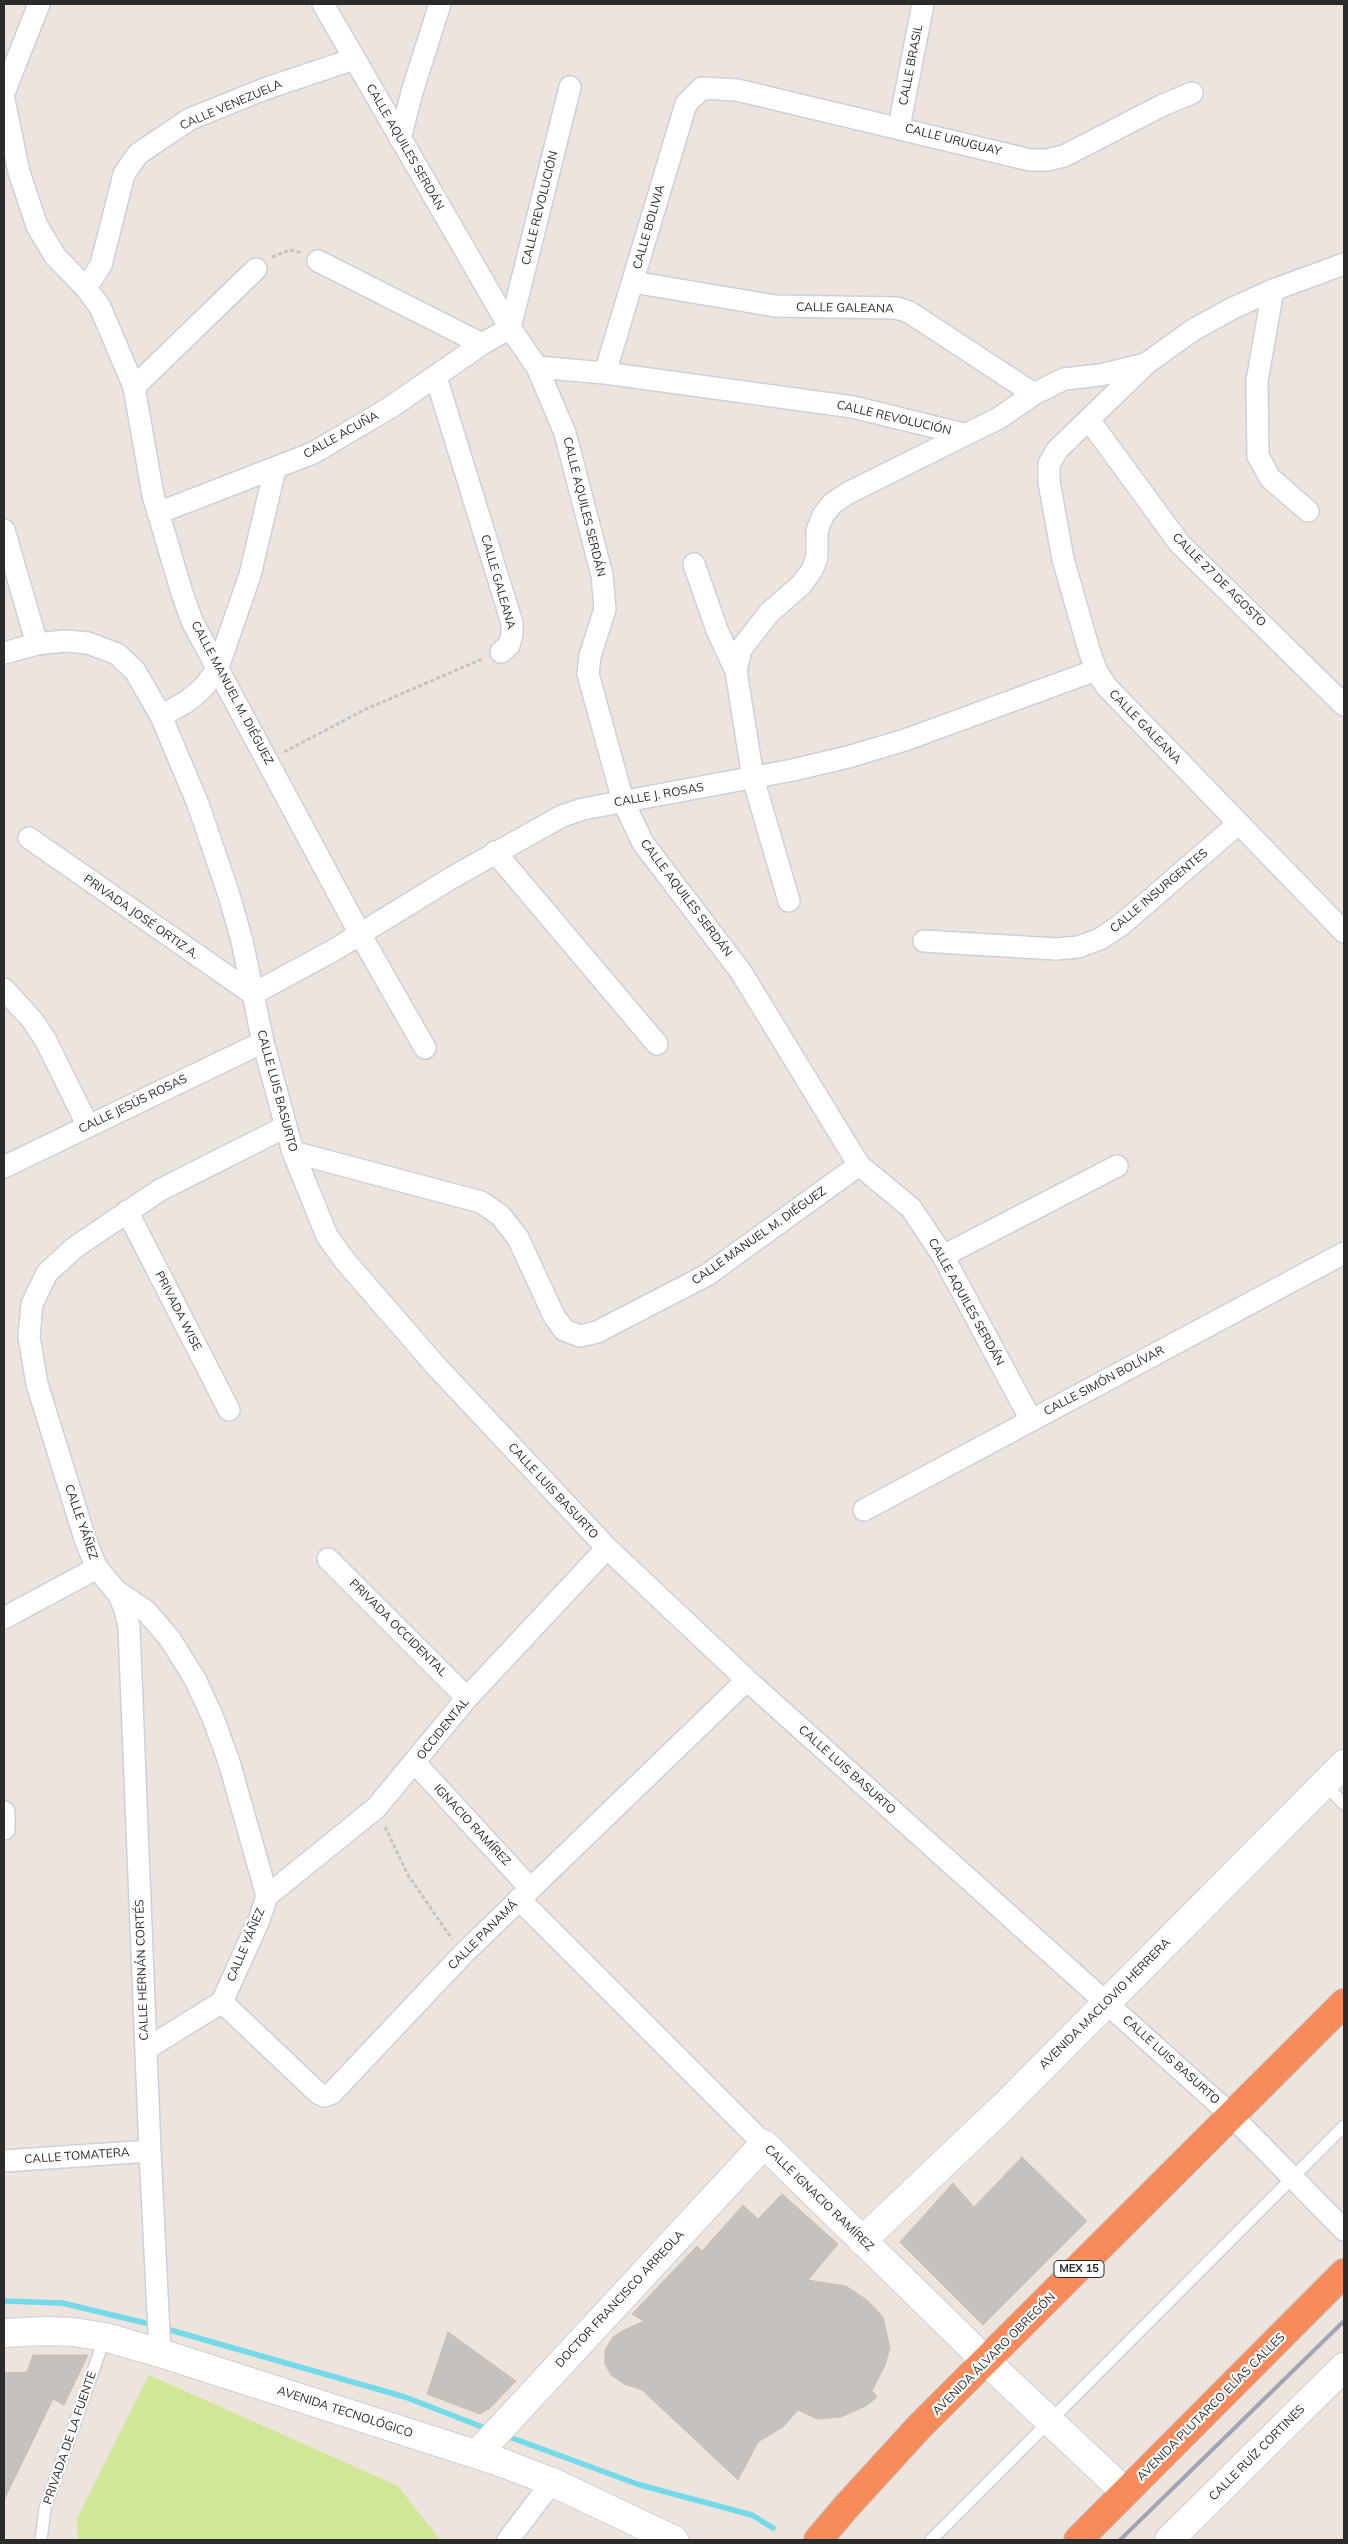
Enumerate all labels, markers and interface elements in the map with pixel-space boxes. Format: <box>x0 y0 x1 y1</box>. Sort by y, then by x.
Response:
street label: CALLE BRASIL <box>896 23 926 107</box>
street label: CALLE VENEZUELA <box>178 77 284 133</box>
street label: CALLE AQUILES SERDÁN <box>363 81 447 213</box>
street label: CALLE URUGUAY <box>903 121 1003 159</box>
street label: CALLE REVOLUCIÓN <box>519 149 561 267</box>
street label: CALLE BOLIVIA <box>630 183 668 271</box>
street label: CALLE GALEANA <box>796 300 894 316</box>
street label: CALLE REVOLUCIÓN <box>835 398 953 438</box>
street label: CALLE ACUÑA <box>301 408 381 462</box>
street label: CALLE AQUILES SERDÁN <box>560 436 608 578</box>
street label: CALLE 27 DE AGOSTO <box>1169 530 1269 630</box>
street label: CALLE GALEANA <box>478 533 518 631</box>
street label: CALLE MANUEL M. DIÉGUEZ <box>188 619 276 767</box>
street label: CALLE GALEANA <box>1106 687 1184 767</box>
street label: CALLE J. ROSAS <box>613 780 705 810</box>
street label: CALLE AQUILES SERDÁN <box>637 836 735 960</box>
street label: CALLE INSURGENTES <box>1107 846 1211 936</box>
street label: PRIVADA JOSÉ ORTIZ A. <box>81 872 201 962</box>
street label: CALLE LUIS BASURTO <box>254 1028 300 1154</box>
street label: CALLE JESÚS ROSAS <box>76 1071 190 1137</box>
street label: CALLE MANUEL M. DIÉGUEZ <box>689 1184 829 1288</box>
street label: CALLE AQUILES SERDÁN <box>925 1236 1007 1368</box>
street label: PRIVADA WISE <box>152 1269 204 1353</box>
street label: CALLE SIMÓN BOLÍVAR <box>1041 1343 1167 1419</box>
street label: CALLE LUIS BASURTO <box>505 1440 601 1542</box>
street label: CALLE YÁÑEZ <box>61 1483 101 1561</box>
street label: PRIVADA OCCIDENTAL <box>346 1576 450 1680</box>
street label: OCCIDENTAL <box>414 1695 472 1763</box>
street label: CALLE LUIS BASURTO <box>795 1723 899 1817</box>
street label: IGNACIO RAMÍREZ <box>431 1781 513 1869</box>
street label: CALLE PANAMÁ <box>445 1897 521 1973</box>
street label: CALLE HERNÁN CORTÉS <box>132 1899 152 2041</box>
street label: CALLE YÁÑEZ <box>224 1906 268 1984</box>
street label: AVENIDA MACLOVIO HERRERA <box>1036 1935 1174 2073</box>
street label: CALLE LUIS BASURTO <box>1119 2013 1223 2107</box>
street label: CALLE IGNACIO RAMÍREZ <box>761 2142 877 2254</box>
street label: CALLE TOMATERA <box>24 2145 130 2167</box>
street label: DOCTOR FRANCISCO ARREOLA <box>553 2227 687 2371</box>
road number: MEX 15 <box>1054 2260 1104 2278</box>
street label: AVENIDA ÁLVARO OBREGÓN <box>930 2290 1058 2418</box>
street label: AVENIDA PLUTARCO ELÍAS CALLES <box>1134 2330 1288 2484</box>
street label: PRIVADA DE LA FUENTE <box>40 2370 100 2506</box>
street label: AVENIDA TECNOLÓGICO <box>275 2383 415 2441</box>
street label: CALLE RUÍZ CORTINES <box>1206 2402 1308 2504</box>

